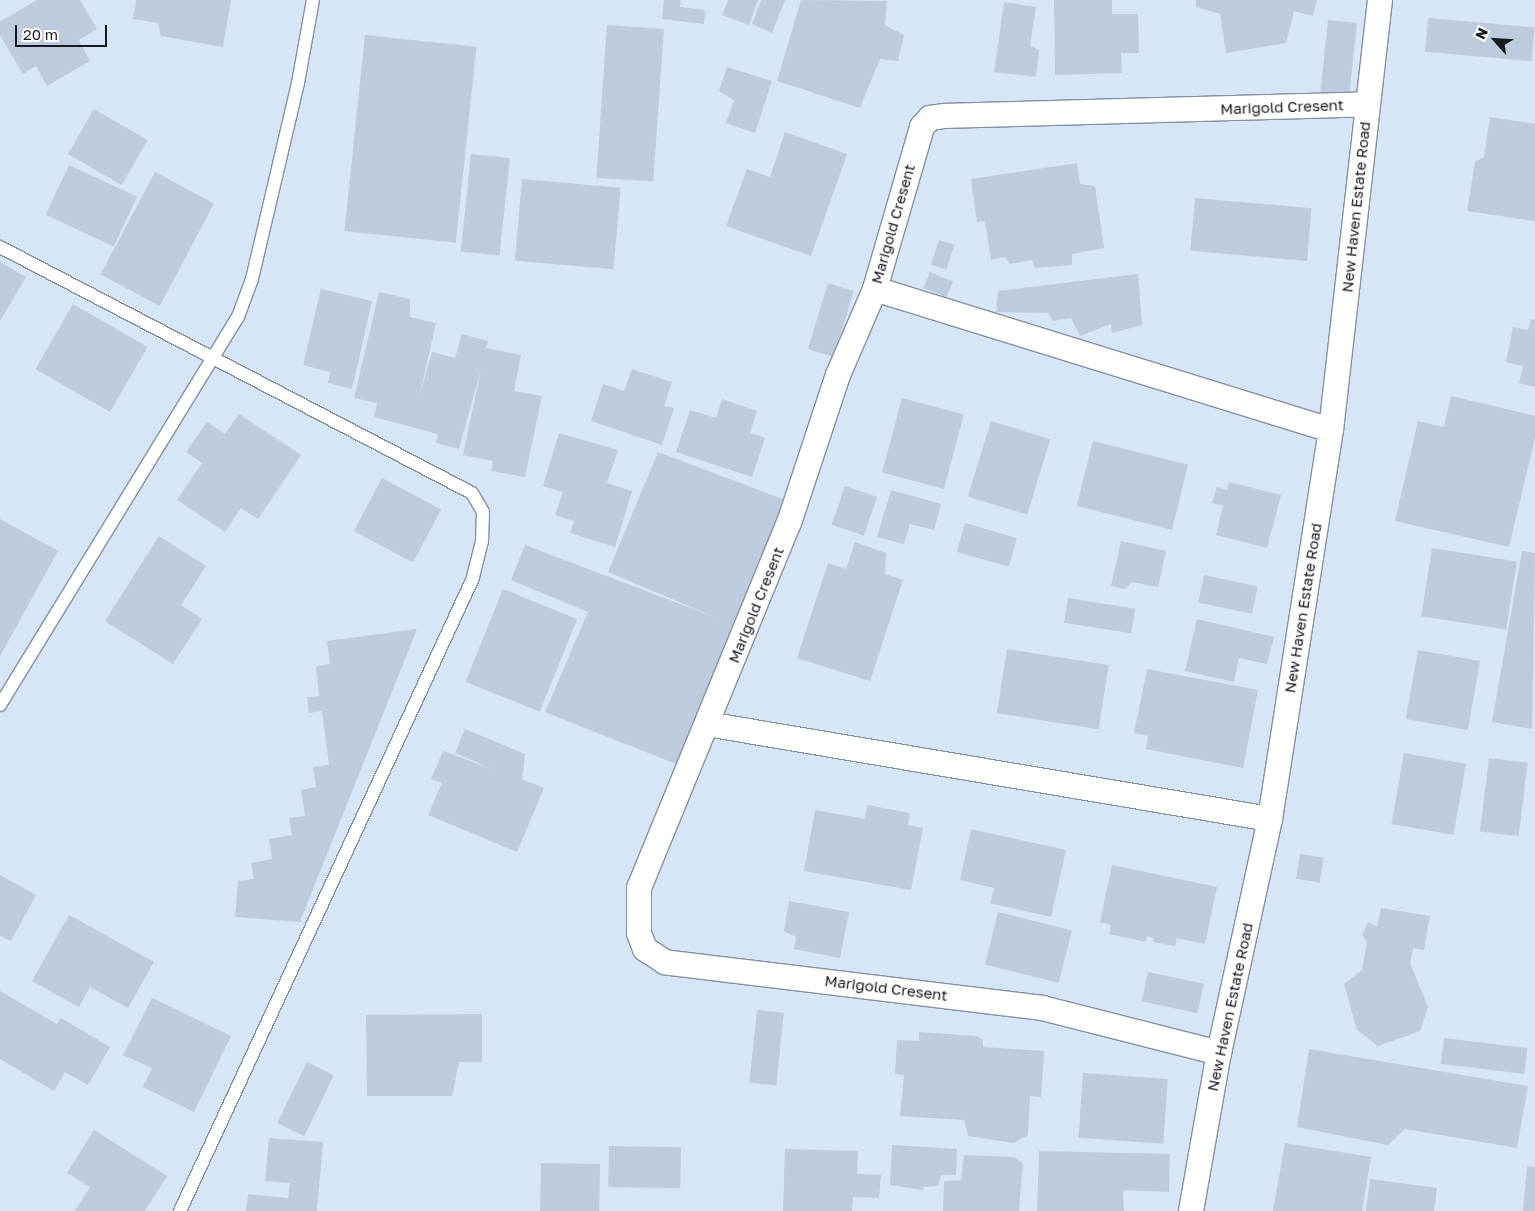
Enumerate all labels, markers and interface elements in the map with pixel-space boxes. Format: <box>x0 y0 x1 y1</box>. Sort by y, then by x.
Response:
scale bar <box>18 15 110 47</box>
north arrow <box>1470 15 1520 65</box>
text: 20 m <box>23 25 58 43</box>
text: N <box>1471 25 1491 42</box>
street label: Marigold Cresent <box>1220 96 1344 118</box>
street label: New Haven Estate Road <box>1338 121 1374 293</box>
street label: Marigold Cresent <box>867 162 919 286</box>
street label: New Haven Estate Road <box>1281 522 1325 694</box>
street label: Marigold Cresent <box>725 544 787 666</box>
street label: New Haven Estate Road <box>1203 921 1257 1093</box>
street label: Marigold Cresent <box>824 972 948 1004</box>

